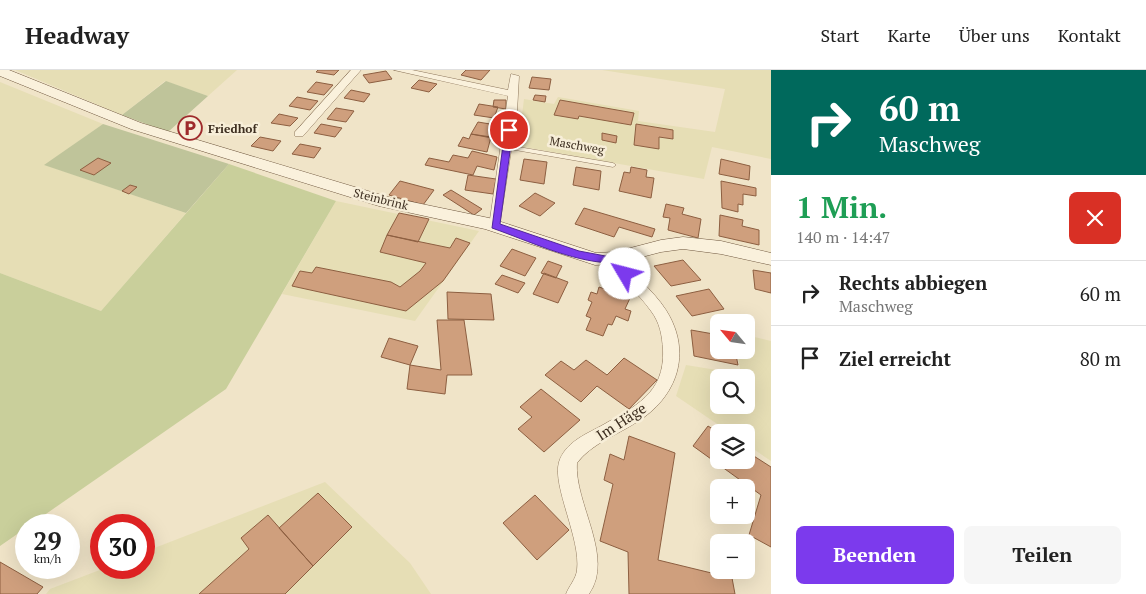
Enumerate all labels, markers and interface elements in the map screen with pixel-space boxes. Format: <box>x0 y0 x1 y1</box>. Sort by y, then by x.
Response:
text: Headway <box>25 19 129 51</box>
text: Start <box>820 23 859 47</box>
text: Karte <box>887 23 931 47</box>
text: Über uns <box>959 23 1030 47</box>
text: Kontakt <box>1058 23 1121 47</box>
text: 60 m <box>879 85 960 131</box>
icon: right <box>796 90 861 155</box>
pin <box>488 109 530 151</box>
parking icon: Friedhof <box>177 115 203 141</box>
icon: arrive <box>495 116 523 144</box>
place label: Friedhof <box>208 121 258 136</box>
text: Maschweg <box>879 129 980 158</box>
street label: Maschweg <box>548 133 606 157</box>
street label: Steinbrink <box>352 185 411 213</box>
text: 1 Min. <box>796 187 887 227</box>
button: close <box>1069 192 1121 244</box>
text: 140 m · 14:47 <box>796 226 890 248</box>
position arrow <box>598 247 650 299</box>
text: Rechts abbiegen <box>839 270 987 295</box>
icon: right <box>796 279 824 307</box>
text: 60 m <box>1080 281 1121 306</box>
text: Maschweg <box>839 295 913 317</box>
north arrow <box>710 314 755 359</box>
map controls <box>710 314 755 579</box>
icon: arrive <box>796 344 824 372</box>
text: Ziel erreicht <box>839 346 951 371</box>
text: 80 m <box>1080 346 1121 371</box>
button: search <box>710 369 755 414</box>
street label: Im Häge <box>592 397 650 445</box>
button: layers <box>710 424 755 469</box>
button: + <box>710 479 755 524</box>
speed limit sign: 30 <box>90 514 155 579</box>
text: 29 <box>33 524 62 557</box>
button: Beenden <box>796 526 954 584</box>
button: Teilen <box>964 526 1121 584</box>
button: − <box>710 534 755 579</box>
text: km/h <box>34 551 61 566</box>

